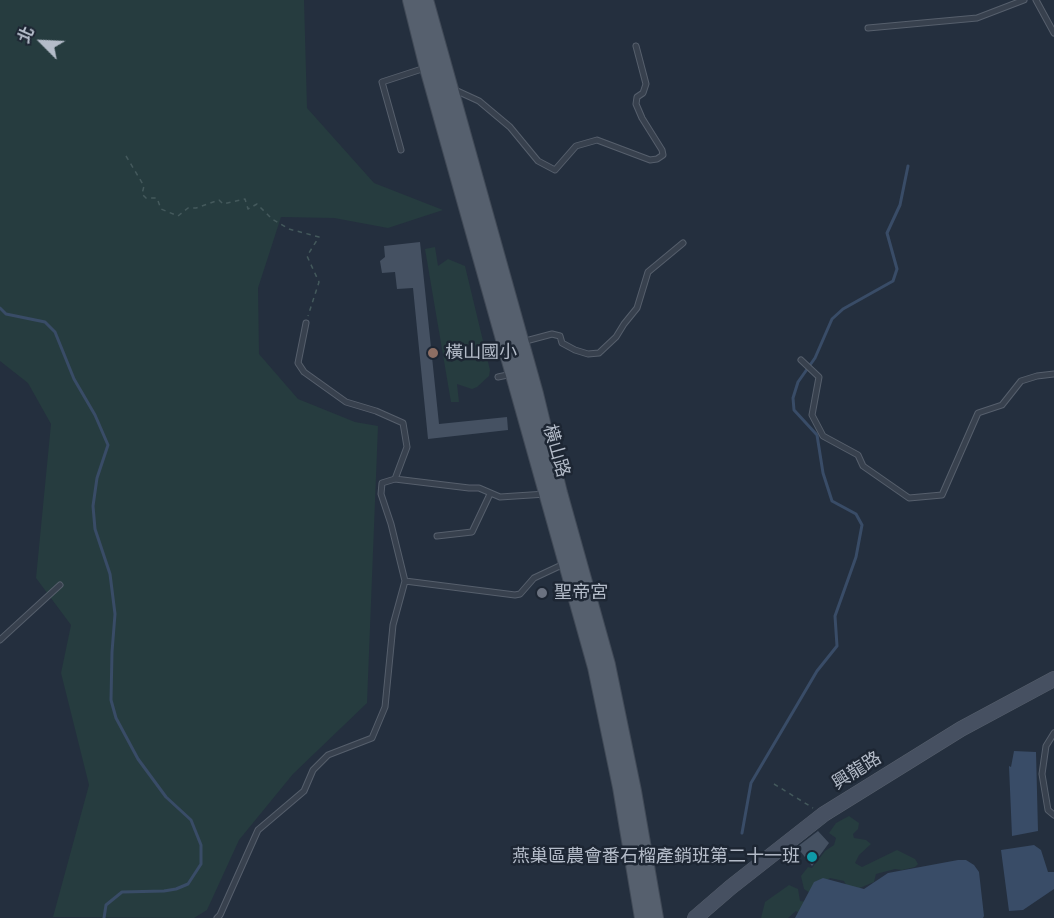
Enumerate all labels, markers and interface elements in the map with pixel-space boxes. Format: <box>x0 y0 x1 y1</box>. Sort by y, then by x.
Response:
north arrow <box>12 12 72 72</box>
text: 北 <box>12 23 39 46</box>
place label: 橫山國小 <box>445 342 517 364</box>
marker: 橫山國小 <box>426 346 440 360</box>
street label: 橫山路 <box>538 422 574 480</box>
place label: 聖帝宮 <box>554 582 608 604</box>
marker: 聖帝宮 <box>535 586 549 600</box>
street label: 興龍路 <box>828 748 886 794</box>
place label: 燕巢區農會番石榴產銷班第二十一班 <box>512 846 800 868</box>
marker: 燕巢區農會番石榴產銷班第二十一班 <box>805 850 819 864</box>

